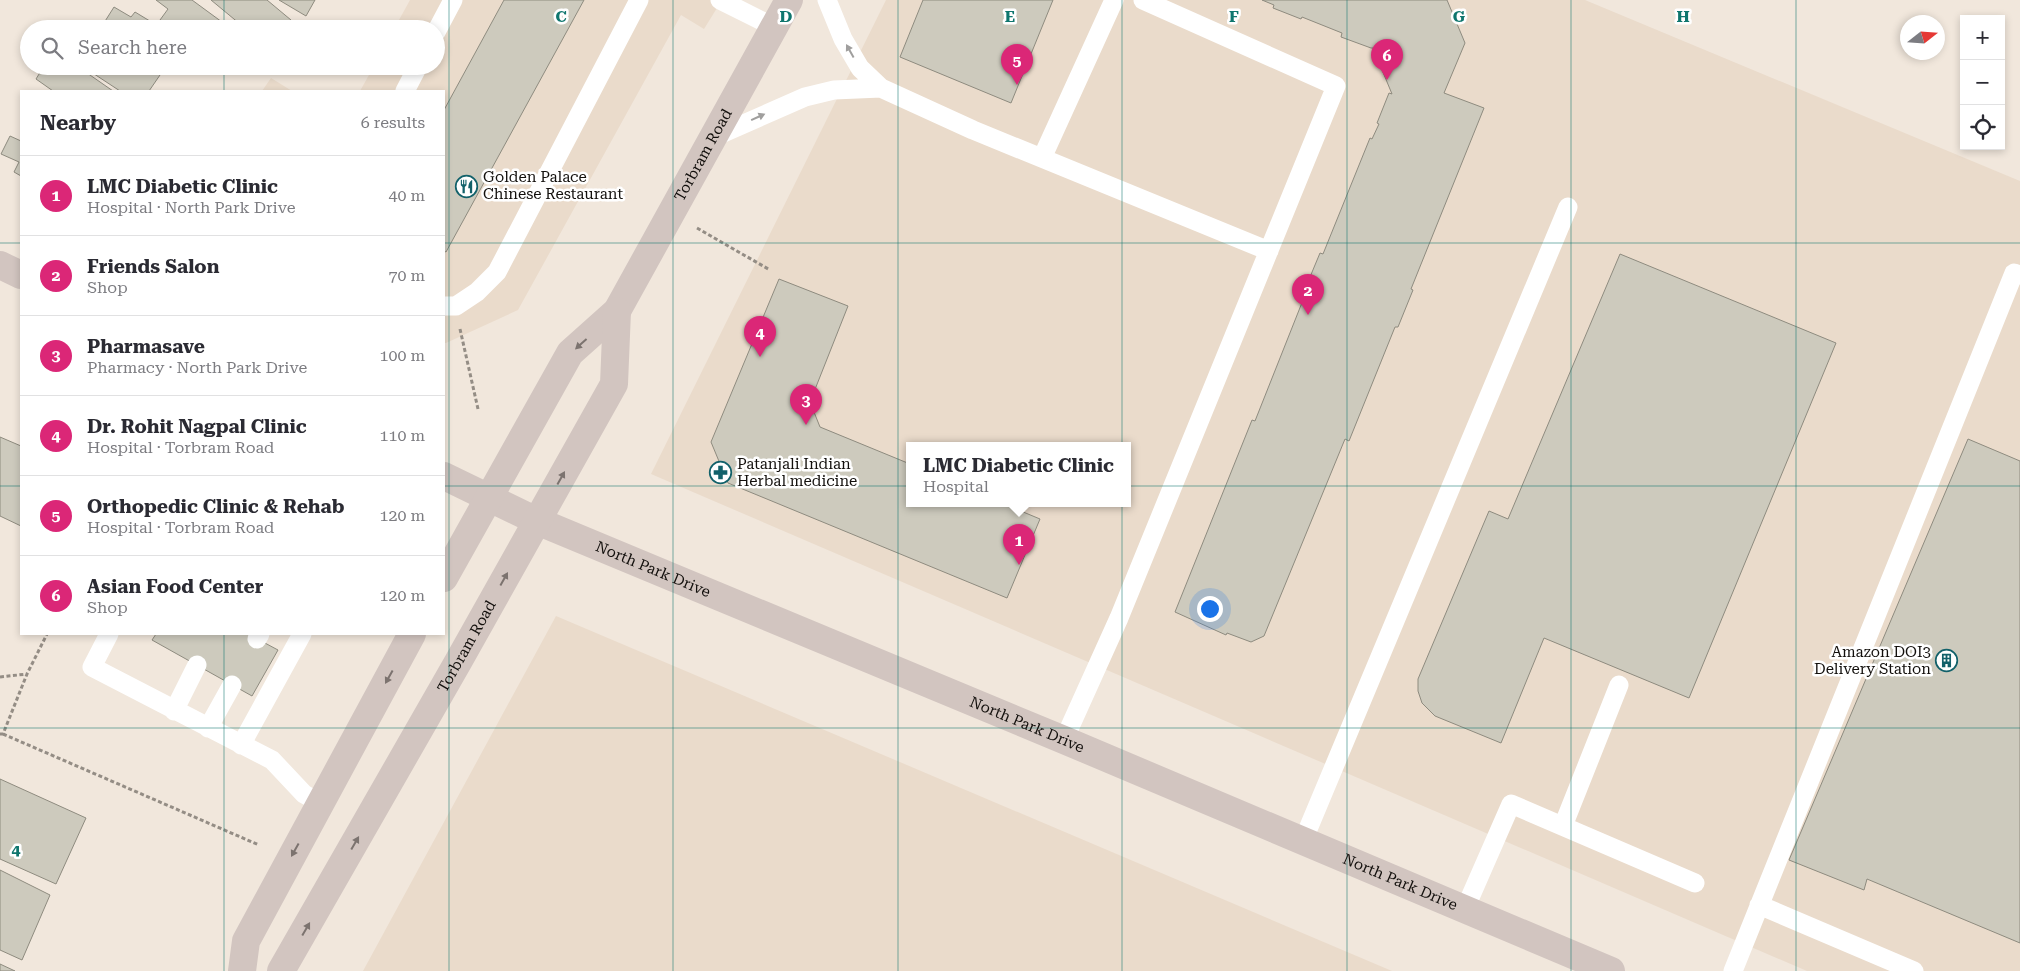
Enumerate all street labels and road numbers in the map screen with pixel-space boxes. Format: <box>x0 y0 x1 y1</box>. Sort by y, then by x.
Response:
street label: Torbram Road <box>670 106 736 204</box>
street label: North Park Drive <box>593 537 713 601</box>
street label: Torbram Road <box>434 597 500 695</box>
street label: North Park Drive <box>967 693 1087 757</box>
street label: North Park Drive <box>1340 850 1460 914</box>

